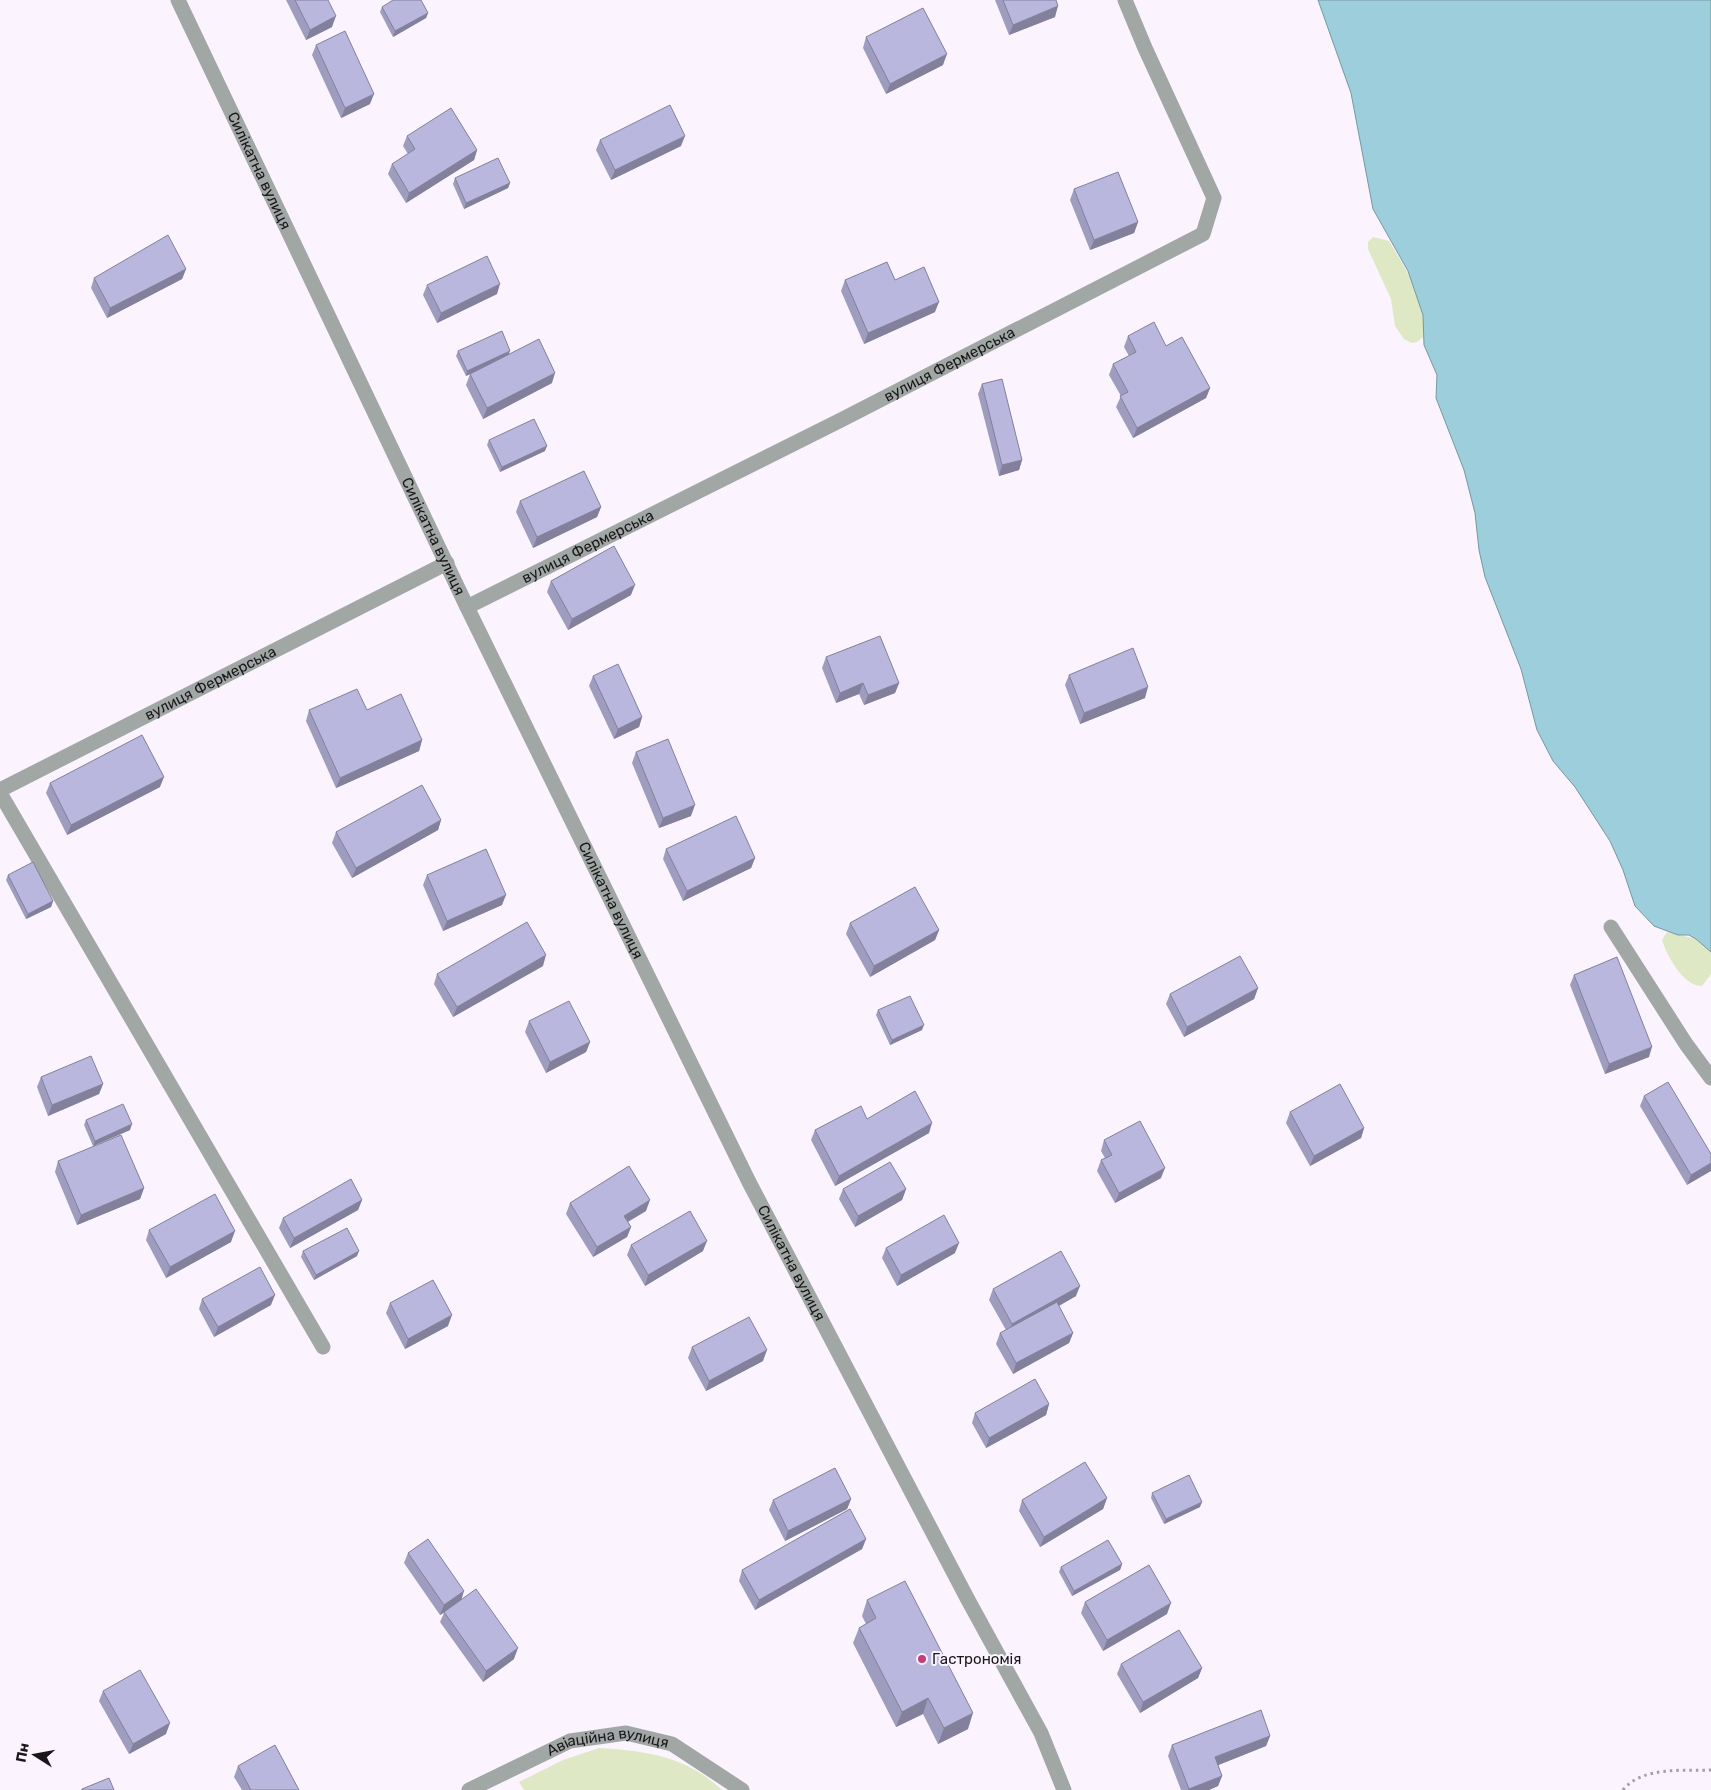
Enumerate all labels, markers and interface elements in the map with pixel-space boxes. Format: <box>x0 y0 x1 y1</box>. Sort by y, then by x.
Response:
street label: Силікатна вулиця <box>224 109 295 232</box>
street label: вулиця Фермерська <box>881 323 1018 405</box>
street label: Силікатна вулиця <box>398 475 469 598</box>
street label: вулиця Фермерська <box>519 506 657 587</box>
street label: вулиця Фермерська <box>142 642 279 724</box>
street label: Силікатна вулиця <box>575 839 647 962</box>
street label: Силікатна вулиця <box>754 1202 829 1324</box>
place label: Гастрономія <box>932 1650 1021 1668</box>
marker: Гастрономія <box>916 1653 928 1665</box>
street label: Авіаційна вулиця <box>544 1724 671 1760</box>
north arrow <box>10 1730 60 1780</box>
text: Пн <box>13 1741 33 1764</box>

